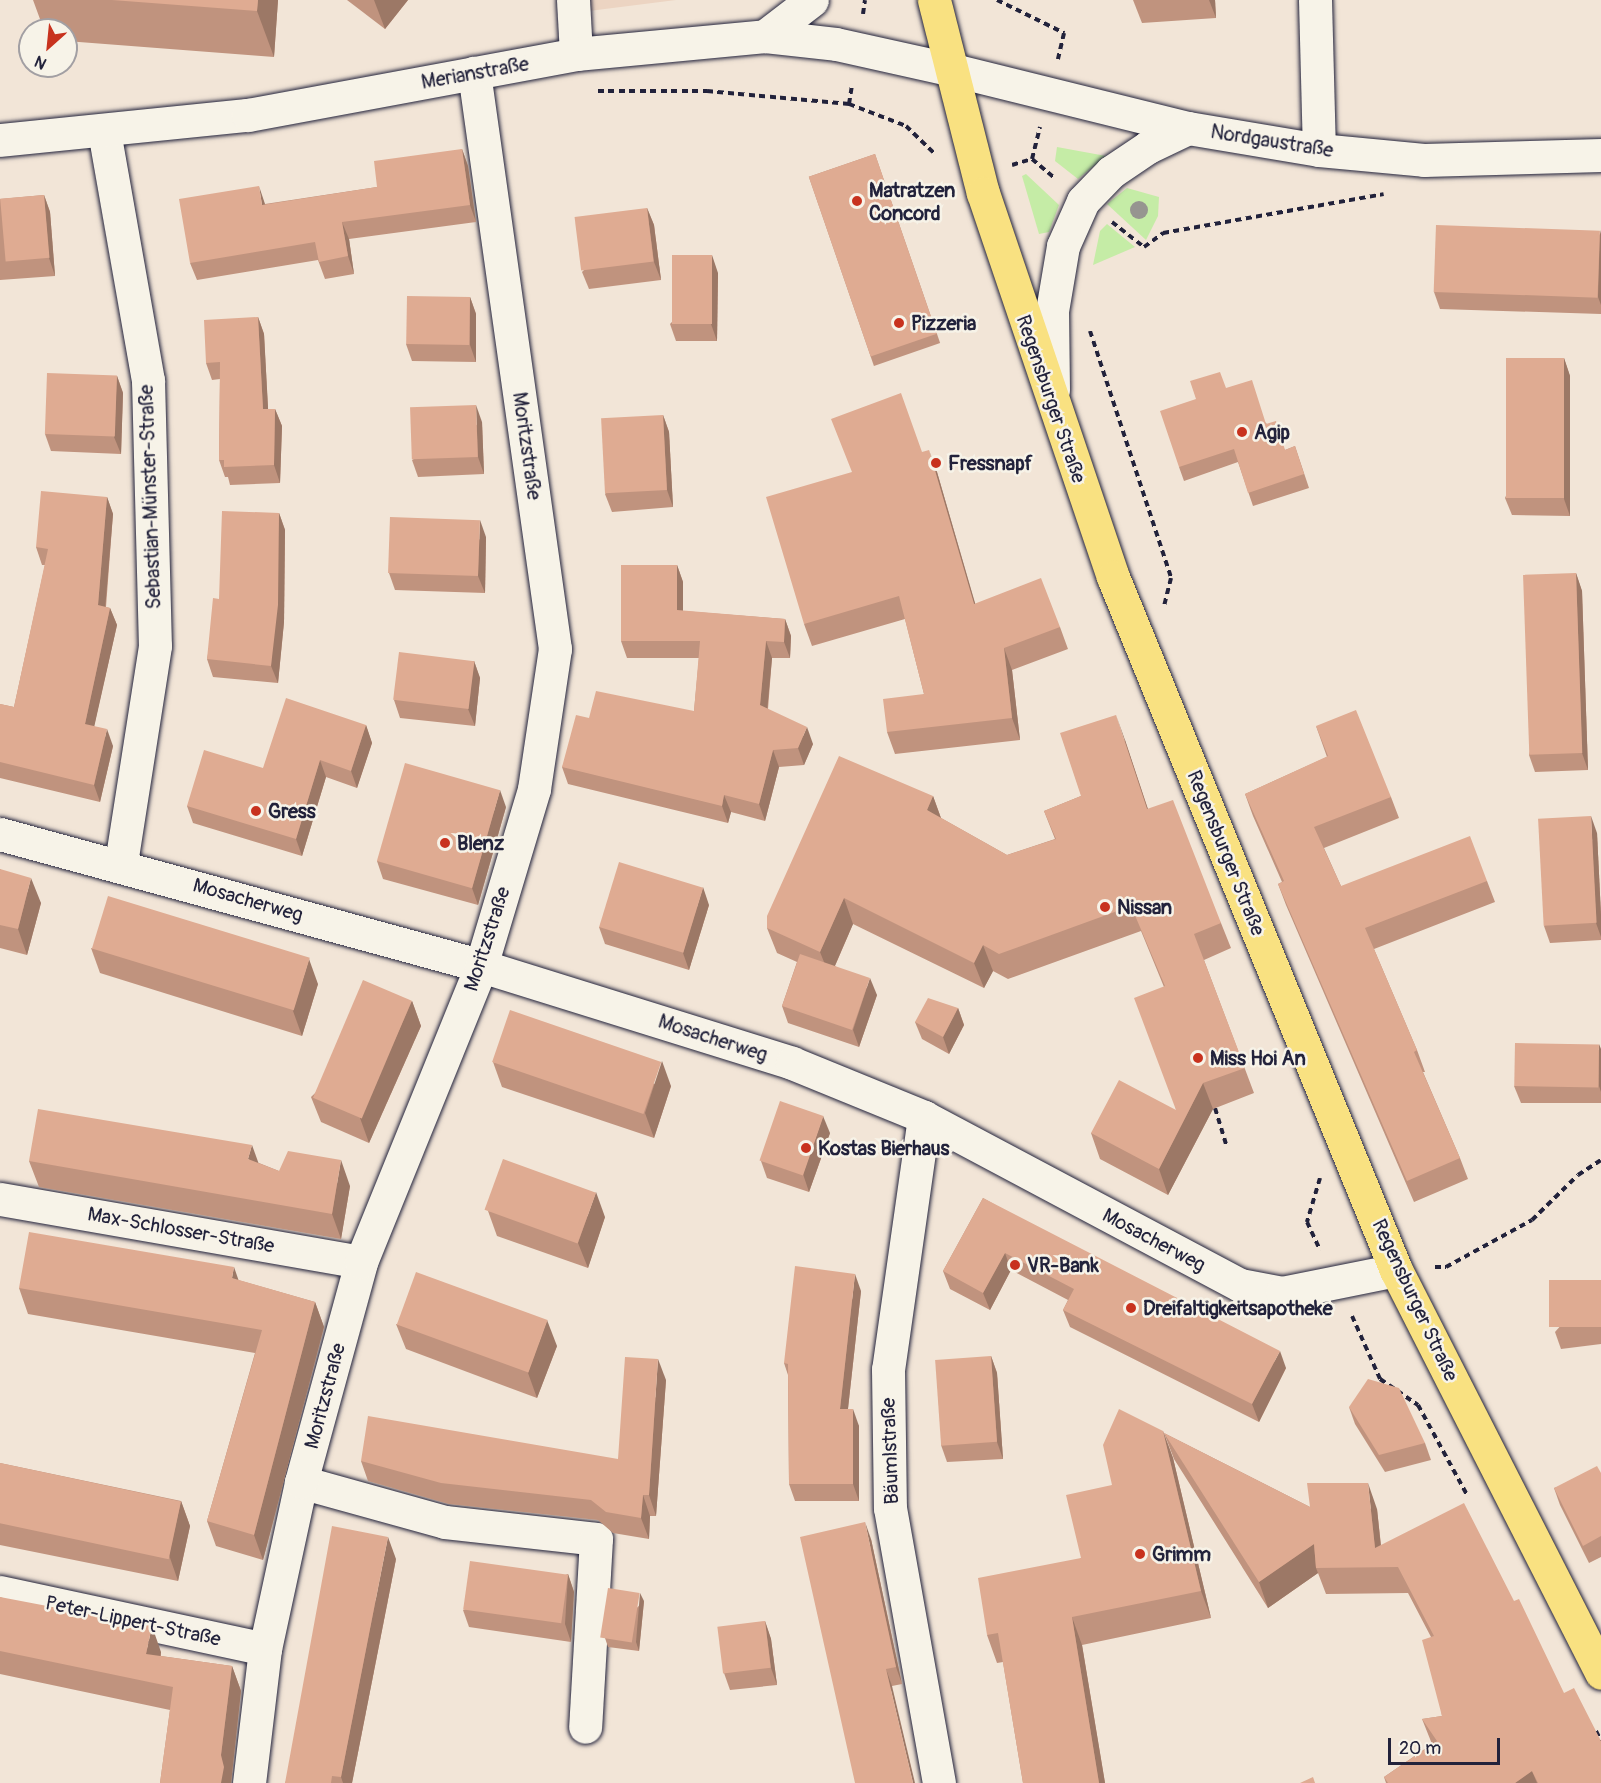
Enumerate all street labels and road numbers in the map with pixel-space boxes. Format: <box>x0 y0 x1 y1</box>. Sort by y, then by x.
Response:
street label: Merianstraße <box>419 52 531 94</box>
street label: Nordgaustraße <box>1209 119 1335 163</box>
street label: Regensburger Straße <box>1011 312 1091 486</box>
street label: Sebastian-Münster-Straße <box>134 384 166 610</box>
street label: Moritzstraße <box>508 391 546 501</box>
street label: Regensburger Straße <box>1182 767 1270 939</box>
street label: Mosacherweg <box>190 873 306 927</box>
street label: Moritzstraße <box>459 884 515 994</box>
street label: Mosacherweg <box>655 1009 771 1067</box>
street label: Max-Schlosser-Straße <box>86 1202 276 1258</box>
street label: Mosacherweg <box>1098 1203 1210 1277</box>
street label: Regensburger Straße <box>1367 1215 1463 1385</box>
street label: Moritzstraße <box>299 1340 351 1452</box>
street label: Bäumlstraße <box>876 1397 904 1505</box>
street label: Peter-Lippert-Straße <box>43 1591 223 1651</box>

